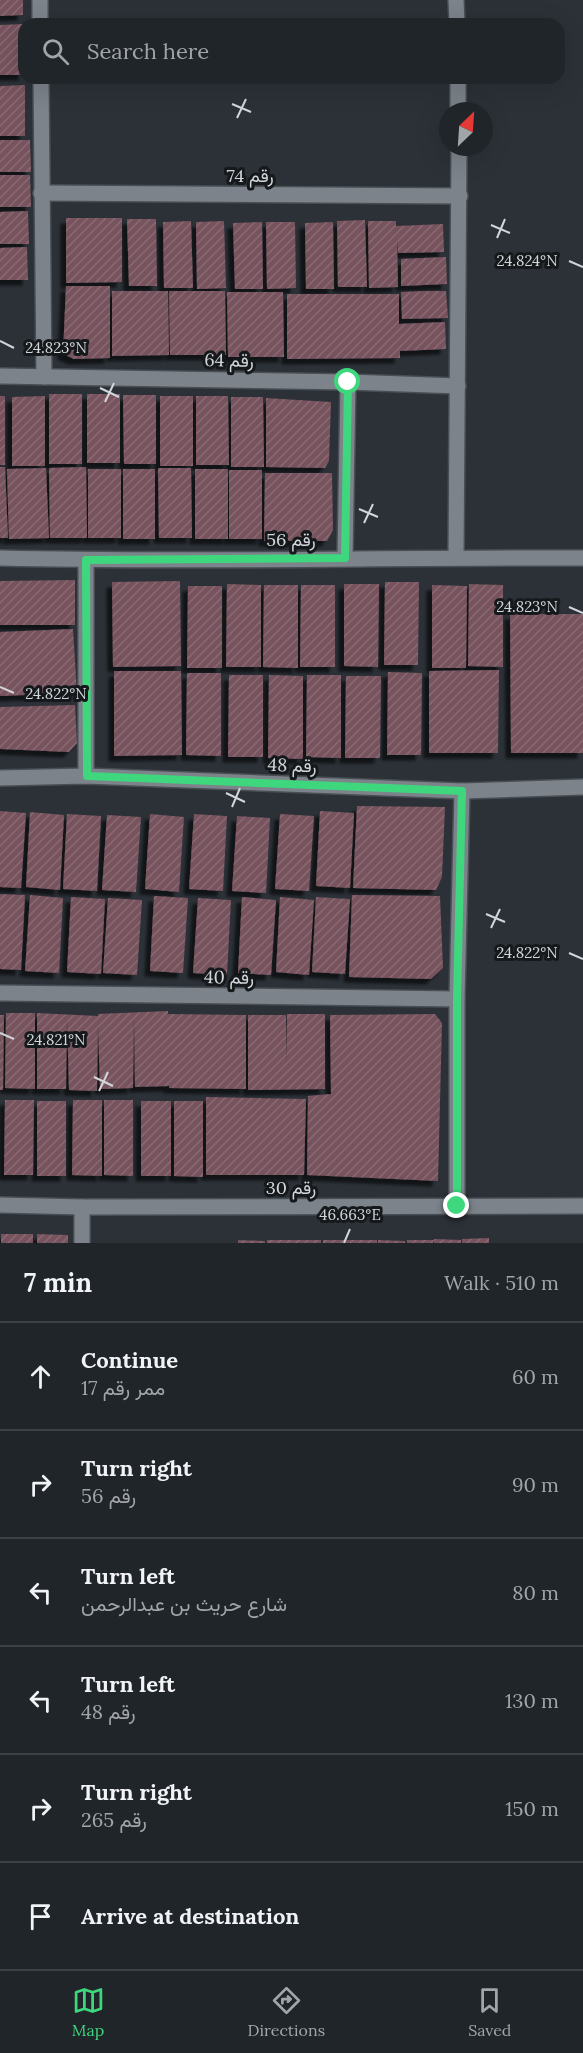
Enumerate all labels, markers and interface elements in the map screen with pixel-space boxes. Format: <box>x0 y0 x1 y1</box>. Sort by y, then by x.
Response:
search box <box>18 18 565 84</box>
icon: search <box>39 35 72 68</box>
text: Search here <box>87 37 209 65</box>
north arrow <box>439 102 493 156</box>
street label: رقم 74 <box>226 164 274 188</box>
text: 24.824°N <box>496 251 558 270</box>
text: 24.823°N <box>25 338 87 357</box>
street label: رقم 64 <box>204 348 254 373</box>
route start <box>334 368 360 394</box>
street label: رقم 56 <box>266 528 316 552</box>
text: 24.823°N <box>496 597 558 616</box>
text: 24.822°N <box>25 684 87 703</box>
street label: رقم 48 <box>267 753 317 778</box>
text: 24.822°N <box>496 943 558 962</box>
street label: رقم 40 <box>204 965 254 990</box>
text: 24.821°N <box>27 1030 86 1049</box>
street label: رقم 30 <box>266 1176 316 1200</box>
route end <box>443 1192 469 1218</box>
text: 46.663°E <box>319 1205 381 1224</box>
text: 7 min <box>24 1266 92 1299</box>
text: Walk · 510 m <box>444 1270 559 1295</box>
text: Continue <box>81 1346 178 1374</box>
icon: ahead <box>24 1360 57 1393</box>
text: 60 m <box>512 1364 559 1389</box>
text: ممر رقم 17 <box>81 1375 165 1400</box>
text: Turn right <box>81 1454 192 1482</box>
icon: right <box>24 1468 57 1501</box>
text: 90 m <box>512 1472 559 1497</box>
text: رقم 56 <box>81 1483 136 1508</box>
text: Turn left <box>81 1562 175 1590</box>
icon: left <box>24 1576 57 1609</box>
text: 80 m <box>512 1580 559 1605</box>
text: شارع حريث بن عبدالرحمن <box>81 1591 287 1616</box>
text: Turn left <box>81 1670 175 1698</box>
icon: left <box>24 1684 57 1717</box>
text: 130 m <box>505 1688 559 1713</box>
text: رقم 48 <box>81 1699 136 1724</box>
text: Turn right <box>81 1778 192 1806</box>
icon: right <box>24 1792 57 1825</box>
text: 150 m <box>505 1796 559 1821</box>
text: رقم 265 <box>81 1807 147 1832</box>
icon: arrive <box>24 1900 57 1933</box>
text: Arrive at destination <box>81 1902 299 1930</box>
tab: Map <box>72 1984 105 2040</box>
tab: Directions <box>248 1984 325 2040</box>
tab: Saved <box>468 1984 511 2040</box>

